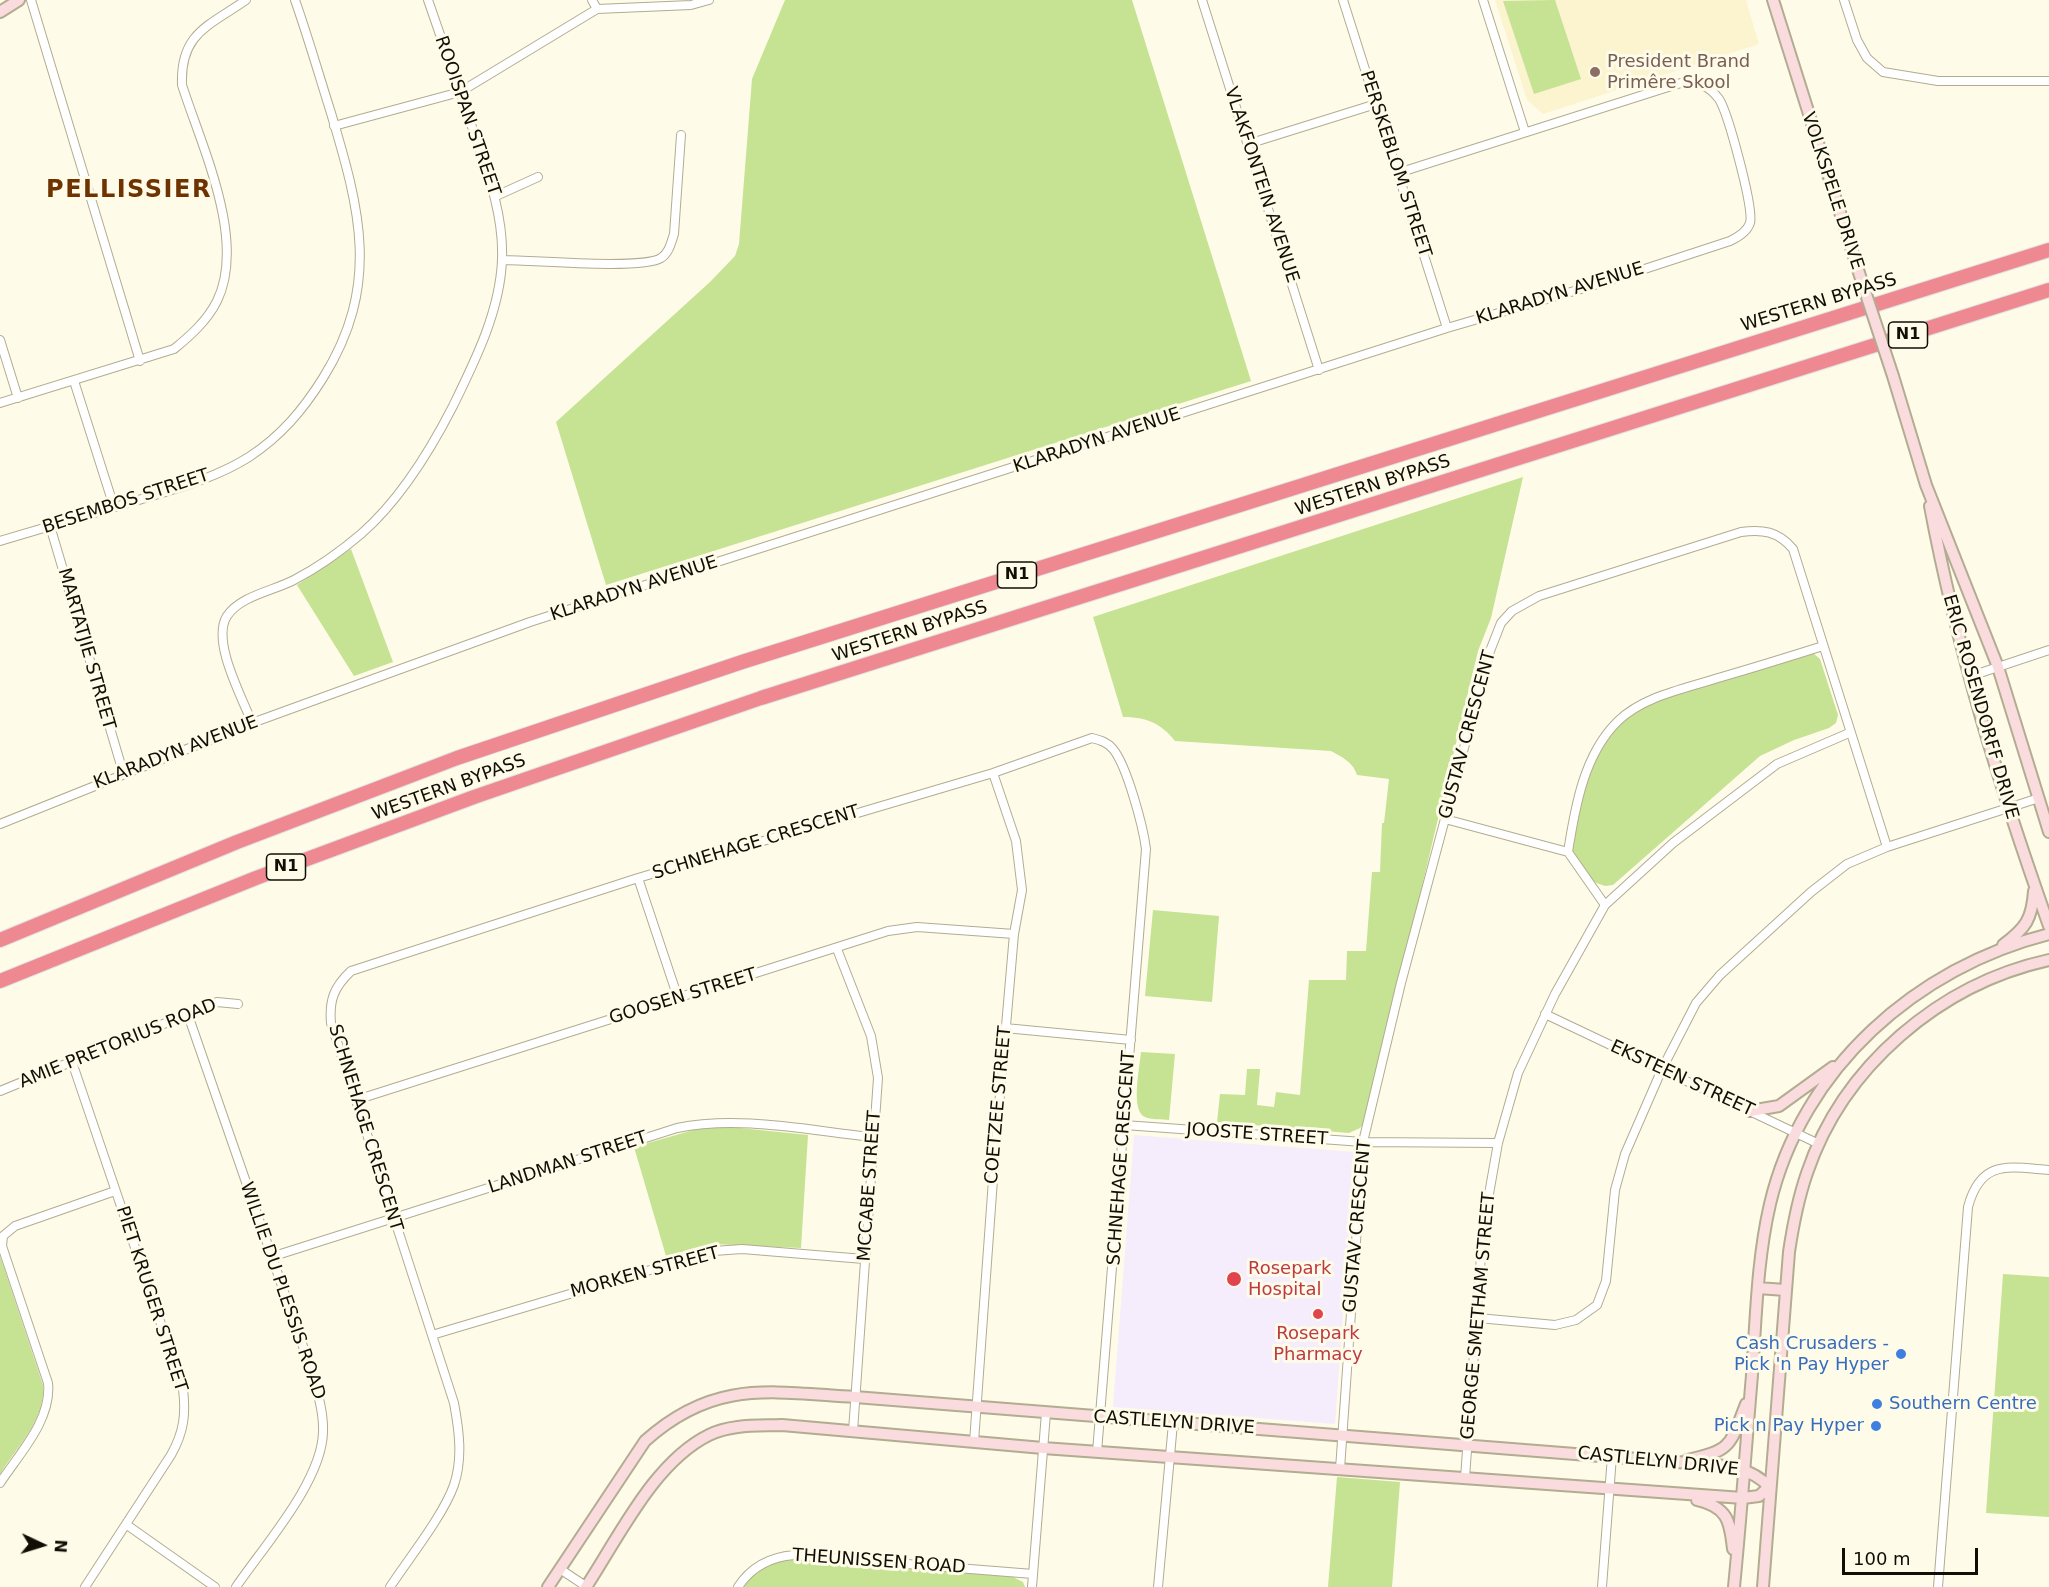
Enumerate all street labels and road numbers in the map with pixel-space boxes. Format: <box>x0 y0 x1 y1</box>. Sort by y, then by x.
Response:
street label: ROOISPAN STREET <box>430 33 504 199</box>
street label: PERSKEBLOM STREET <box>1355 68 1435 260</box>
street label: VLAKFONTEIN AVENUE <box>1219 84 1303 286</box>
street label: VOLKSPELE DRIVE <box>1796 110 1868 272</box>
street label: KLARADYN AVENUE <box>1473 258 1647 330</box>
street label: WESTERN BYPASS <box>1738 269 1900 337</box>
road number: N1 <box>1888 322 1928 348</box>
street label: KLARADYN AVENUE <box>1011 404 1183 478</box>
street label: WESTERN BYPASS <box>1293 451 1453 521</box>
street label: BESEMBOS STREET <box>40 465 212 539</box>
street label: KLARADYN AVENUE <box>548 552 720 626</box>
road number: N1 <box>998 562 1036 588</box>
street label: MARTATJIE STREET <box>53 566 119 732</box>
street label: ERIC ROSENDORFF DRIVE <box>1938 592 2022 822</box>
street label: WESTERN BYPASS <box>830 597 990 667</box>
street label: GUSTAV CRESCENT <box>1435 648 1501 822</box>
street label: KLARADYN AVENUE <box>91 712 261 794</box>
street label: WESTERN BYPASS <box>369 750 529 826</box>
street label: SCHNEHAGE CRESCENT <box>650 801 862 885</box>
road number: N1 <box>266 854 306 880</box>
street label: GOOSEN STREET <box>607 964 759 1030</box>
street label: AMIE PRETORIUS ROAD <box>16 995 220 1093</box>
street label: SCHNEHAGE CRESCENT <box>323 1022 407 1234</box>
street label: COETZEE STREET <box>981 1025 1017 1185</box>
street label: EKSTEEN STREET <box>1607 1036 1757 1122</box>
street label: SCHNEHAGE CRESCENT <box>1104 1050 1140 1266</box>
street label: MCCABE STREET <box>854 1110 886 1262</box>
street label: JOOSTE STREET <box>1186 1119 1328 1151</box>
street label: LANDMAN STREET <box>486 1127 650 1199</box>
street label: GUSTAV CRESCENT <box>1340 1139 1376 1313</box>
street label: WILLIE DU PLESSIS ROAD <box>235 1179 329 1403</box>
street label: GEORGE SMETHAM STREET <box>1457 1191 1501 1441</box>
street label: PIET KRUGER STREET <box>111 1203 191 1395</box>
street label: MORKEN STREET <box>568 1243 722 1303</box>
street label: CASTLELYN DRIVE <box>1093 1407 1255 1439</box>
street label: CASTLELYN DRIVE <box>1576 1443 1740 1481</box>
street label: THEUNISSEN ROAD <box>792 1545 966 1579</box>

